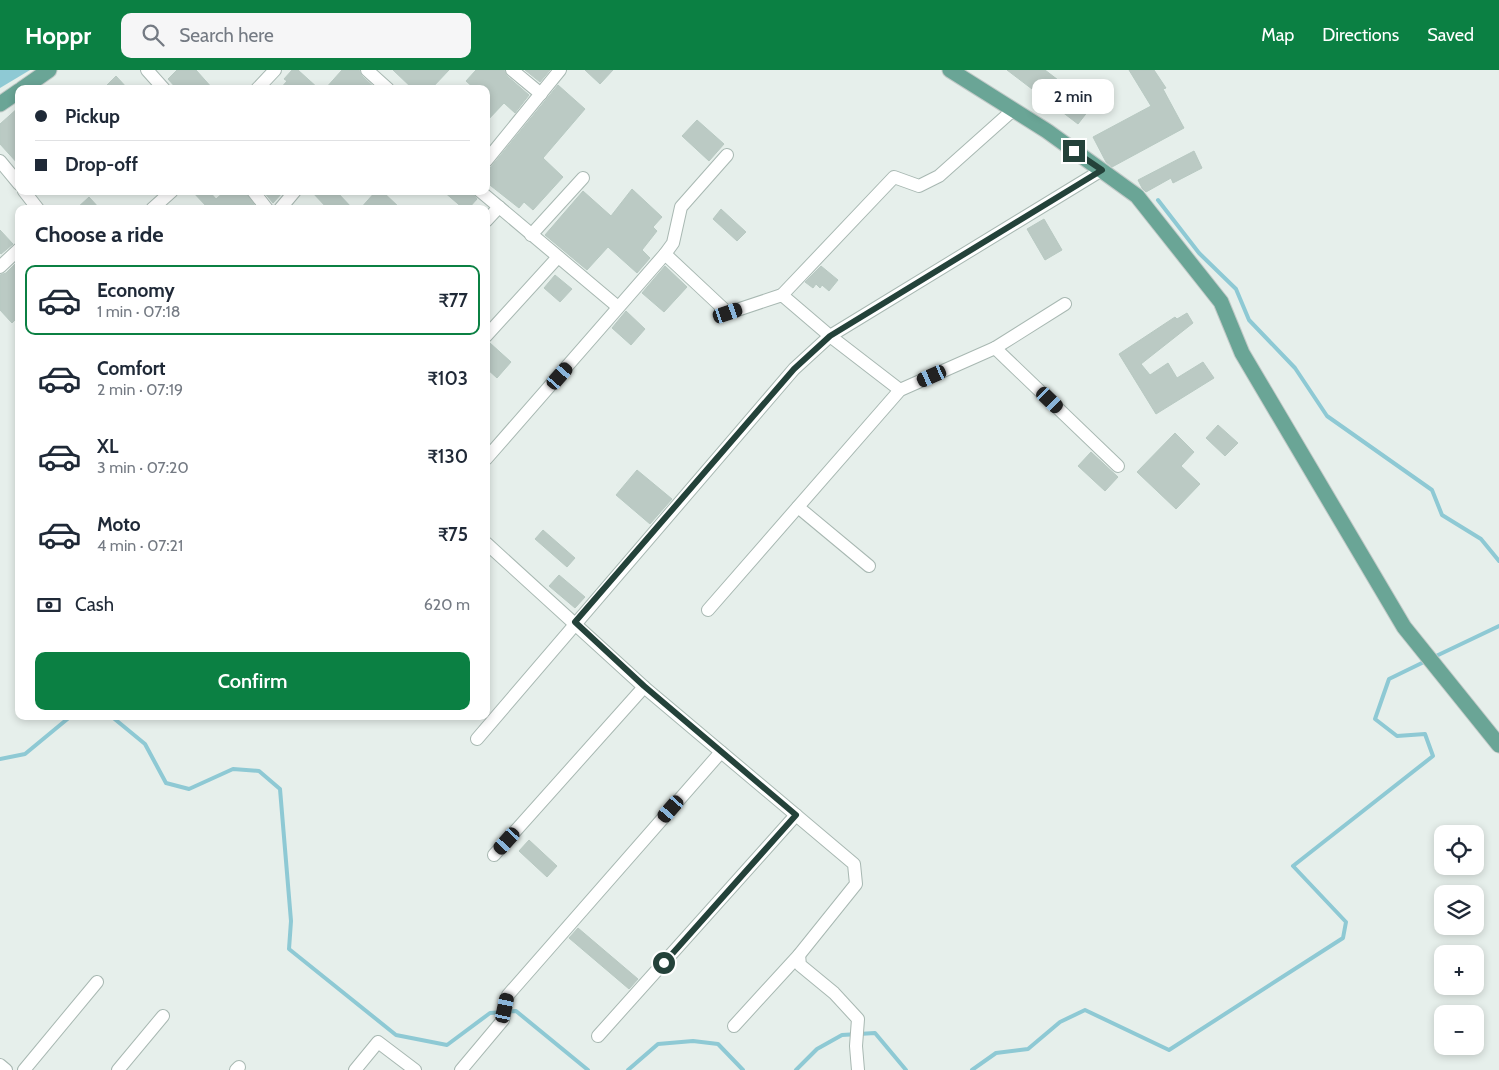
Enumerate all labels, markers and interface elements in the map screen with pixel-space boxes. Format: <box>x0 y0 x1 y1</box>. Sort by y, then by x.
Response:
search box <box>121 13 471 58</box>
text: Hoppr <box>25 21 91 50</box>
icon: search <box>139 21 167 49</box>
text: Search here <box>179 24 274 47</box>
text: Map <box>1261 24 1294 46</box>
text: Directions <box>1322 24 1399 46</box>
text: Saved <box>1427 24 1474 46</box>
callout: 2 min <box>1033 78 1115 114</box>
text: 2 min <box>1054 87 1092 106</box>
text: Pickup <box>65 105 120 128</box>
route end <box>1063 140 1085 162</box>
text: Drop-off <box>65 153 138 176</box>
text: Choose a ride <box>35 221 164 248</box>
icon: car <box>37 278 82 323</box>
text: Economy <box>97 279 175 302</box>
text: ₹77 <box>438 289 468 312</box>
car <box>711 301 744 325</box>
text: 1 min · 07:18 <box>97 302 180 321</box>
icon: car <box>37 356 82 401</box>
text: Comfort <box>97 357 166 380</box>
car <box>544 360 575 392</box>
car <box>915 363 948 389</box>
text: ₹103 <box>427 367 468 390</box>
text: 2 min · 07:19 <box>97 380 183 399</box>
car <box>1034 384 1066 416</box>
icon: car <box>37 434 82 479</box>
text: XL <box>97 435 118 458</box>
text: ₹130 <box>427 445 468 468</box>
text: 3 min · 07:20 <box>97 458 189 477</box>
icon: car <box>37 512 82 557</box>
text: Moto <box>97 513 141 536</box>
text: ₹75 <box>438 523 468 546</box>
text: 4 min · 07:21 <box>97 536 183 555</box>
icon: cash <box>35 591 63 619</box>
text: Cash <box>75 593 114 616</box>
text: 620 m <box>424 595 470 614</box>
button: Confirm <box>35 652 470 710</box>
car <box>655 793 686 825</box>
car <box>491 825 522 857</box>
map controls <box>1434 825 1484 1055</box>
button: locate <box>1434 825 1484 875</box>
button: layers <box>1434 885 1484 935</box>
button: + <box>1434 945 1484 995</box>
route start <box>653 952 675 974</box>
car <box>494 992 515 1024</box>
button: − <box>1434 1005 1484 1055</box>

